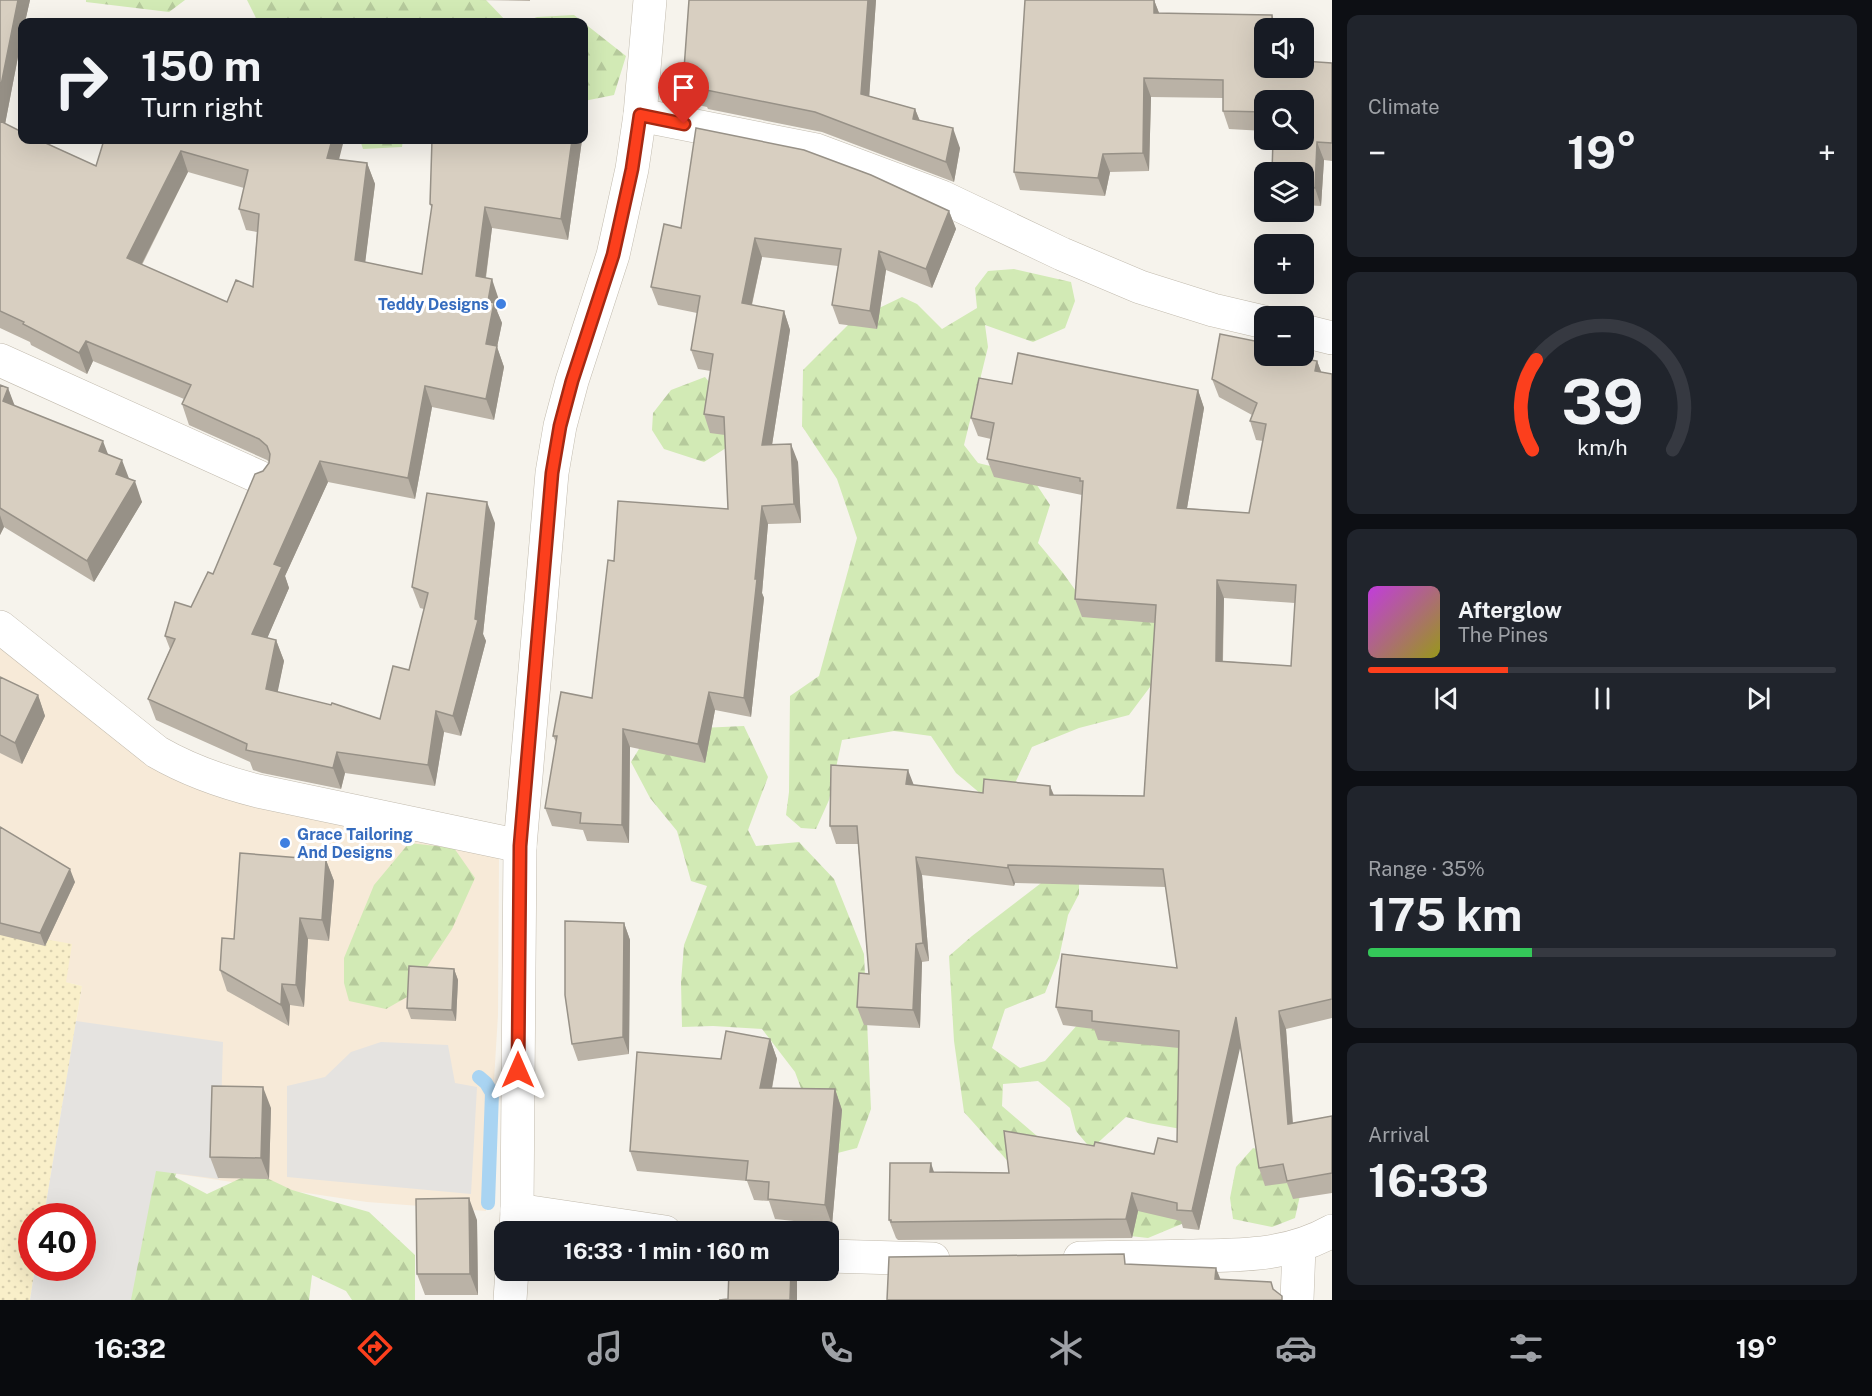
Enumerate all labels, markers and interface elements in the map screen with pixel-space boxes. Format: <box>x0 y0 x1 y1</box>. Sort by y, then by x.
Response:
map controls <box>1254 18 1314 366</box>
button: sound <box>1254 18 1314 78</box>
text: 150 m <box>141 41 261 90</box>
icon: right <box>42 42 120 120</box>
pin <box>658 62 709 124</box>
icon: arrive <box>667 71 700 104</box>
button: search <box>1254 90 1314 150</box>
text: Turn right <box>141 91 264 123</box>
text: Climate <box>1368 95 1440 119</box>
text: 19° <box>1567 126 1637 179</box>
text: − <box>1368 134 1386 172</box>
text: + <box>1818 134 1836 172</box>
button: layers <box>1254 162 1314 222</box>
button: + <box>1254 234 1314 294</box>
place label: Teddy Designs <box>378 295 489 314</box>
marker: Teddy Designs <box>494 297 508 311</box>
button: − <box>1254 306 1314 366</box>
text: 39 <box>1561 365 1643 438</box>
text: km/h <box>1577 435 1627 460</box>
text: Afterglow <box>1458 597 1562 623</box>
text: The Pines <box>1458 623 1548 647</box>
icon: previous <box>1430 682 1463 715</box>
icon: pause <box>1586 682 1619 715</box>
icon: next <box>1742 682 1775 715</box>
place label: Grace Tailoring And Designs <box>297 825 413 862</box>
marker: Grace Tailoring And Designs <box>278 836 292 850</box>
text: Range · 35% <box>1368 857 1485 881</box>
text: 175 km <box>1368 888 1522 941</box>
position arrow <box>486 1038 550 1102</box>
text: Arrival <box>1368 1123 1430 1147</box>
text: 16:33 <box>1368 1154 1489 1207</box>
speed limit sign: 40 <box>18 1203 96 1281</box>
text: 16:33 · 1 min · 160 m <box>564 1238 769 1264</box>
icon: directions <box>354 1327 396 1369</box>
icon: music <box>584 1327 626 1369</box>
icon: phone <box>815 1327 857 1369</box>
icon: climate <box>1045 1327 1087 1369</box>
icon: car <box>1275 1327 1317 1369</box>
icon: filters <box>1505 1327 1547 1369</box>
text: 16:32 <box>94 1332 166 1364</box>
text: 19° <box>1736 1332 1778 1364</box>

